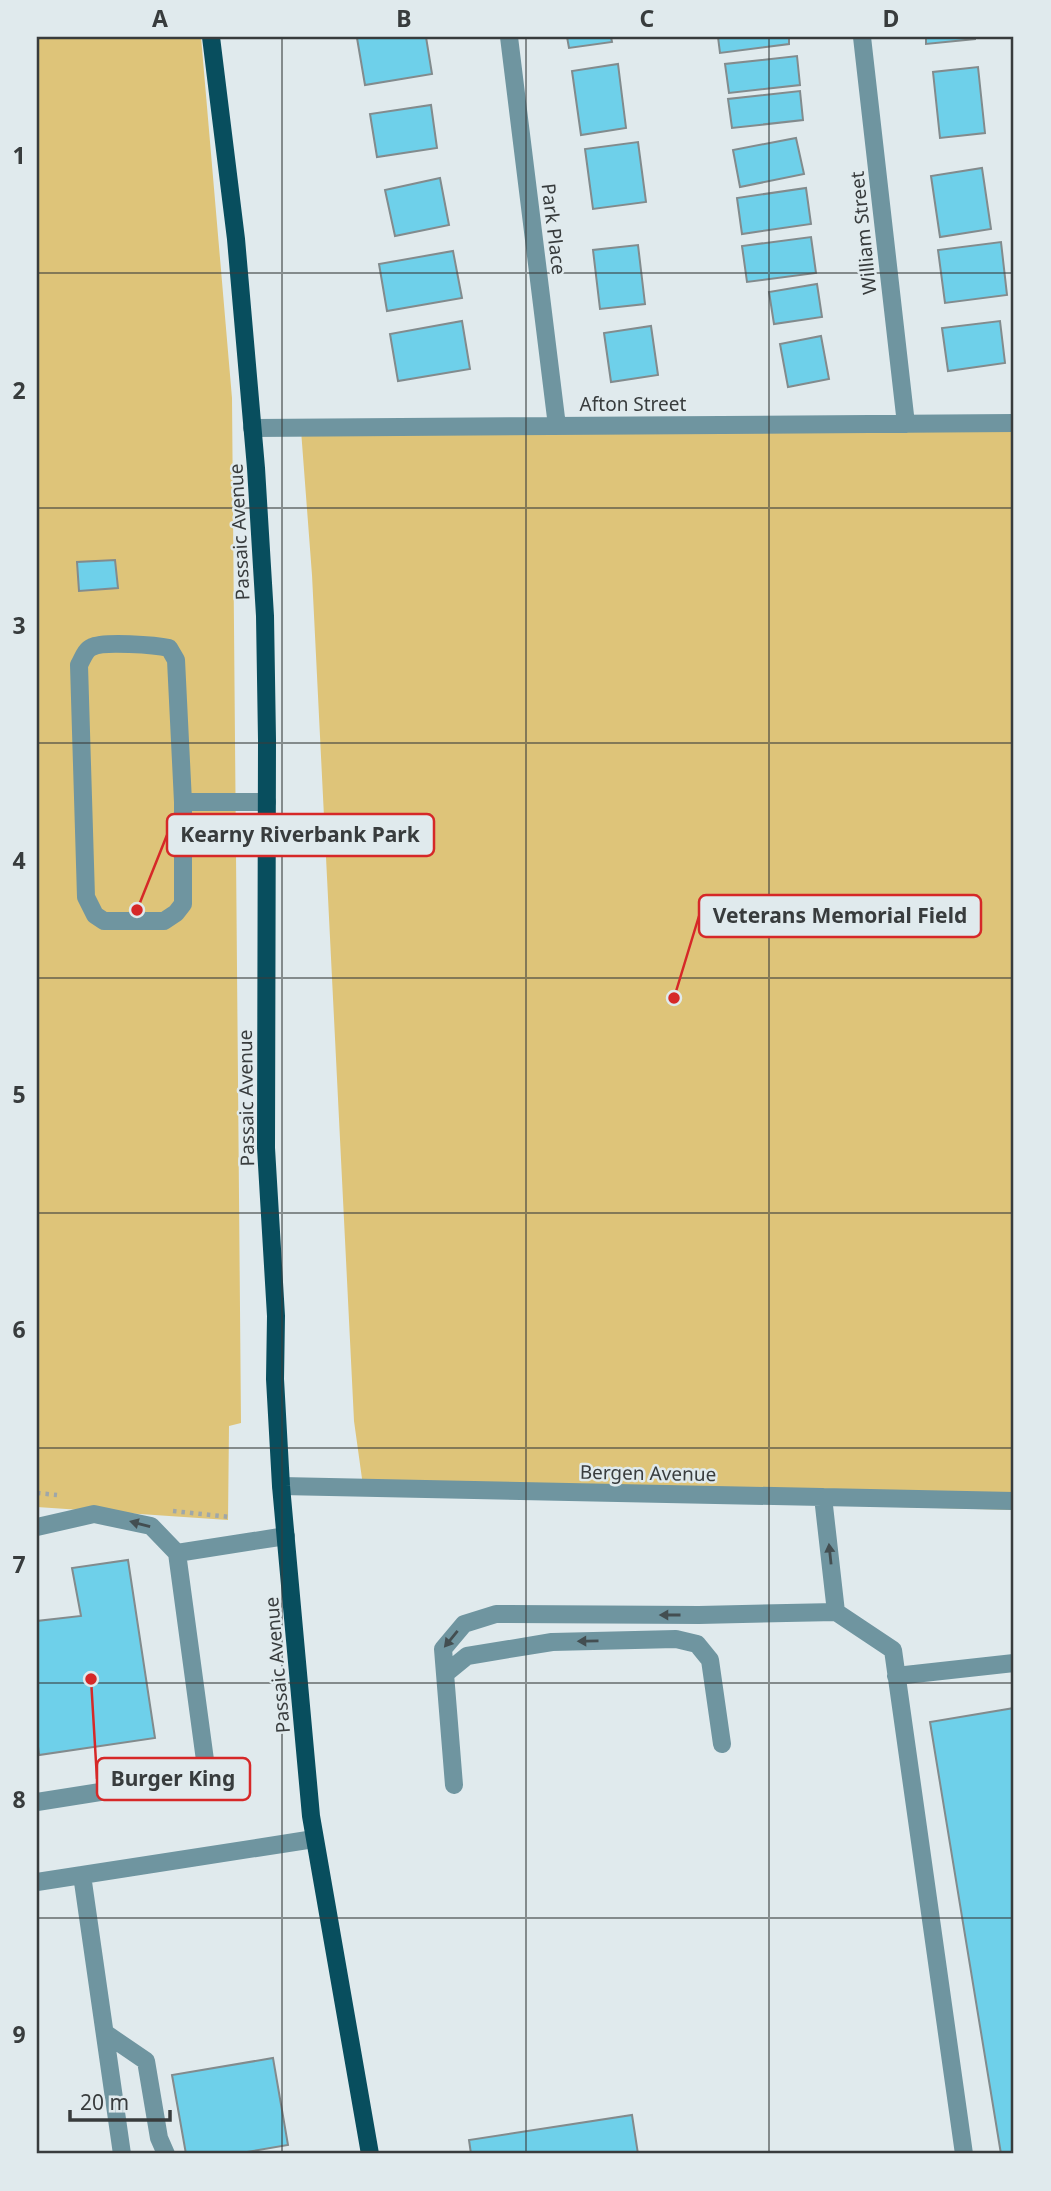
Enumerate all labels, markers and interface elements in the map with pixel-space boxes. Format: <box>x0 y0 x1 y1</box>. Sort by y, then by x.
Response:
text: A <box>152 2 168 34</box>
text: B <box>396 2 412 34</box>
text: C <box>640 2 655 34</box>
text: D <box>883 2 899 34</box>
text: 1 <box>12 139 26 171</box>
street label: William Street <box>844 170 882 296</box>
street label: Park Place <box>535 182 573 276</box>
text: 2 <box>12 374 26 406</box>
street label: Afton Street <box>580 391 687 417</box>
street label: Passaic Avenue <box>222 463 256 601</box>
text: 3 <box>12 609 26 641</box>
callout: Kearny Riverbank Park <box>167 814 434 856</box>
text: Kearny Riverbank Park <box>180 820 421 848</box>
text: 4 <box>12 844 26 876</box>
callout: Veterans Memorial Field <box>699 895 981 937</box>
text: Veterans Memorial Field <box>713 901 967 929</box>
street label: Passaic Avenue <box>232 1029 260 1167</box>
text: 5 <box>12 1078 26 1110</box>
text: 6 <box>12 1313 26 1345</box>
street label: Bergen Avenue <box>580 1459 716 1487</box>
one-way arrow <box>130 1519 151 1529</box>
one-way arrow <box>824 1543 835 1565</box>
text: 7 <box>12 1548 26 1580</box>
street label: Passaic Avenue <box>258 1596 296 1734</box>
one-way arrow <box>659 1609 681 1621</box>
one-way arrow <box>444 1630 459 1648</box>
one-way arrow <box>577 1635 599 1647</box>
callout: Burger King <box>97 1758 250 1800</box>
text: Burger King <box>111 1764 235 1792</box>
text: 8 <box>12 1783 26 1815</box>
text: 9 <box>12 2018 26 2050</box>
scale bar <box>70 2079 170 2123</box>
text: 20 m <box>80 2088 129 2116</box>

